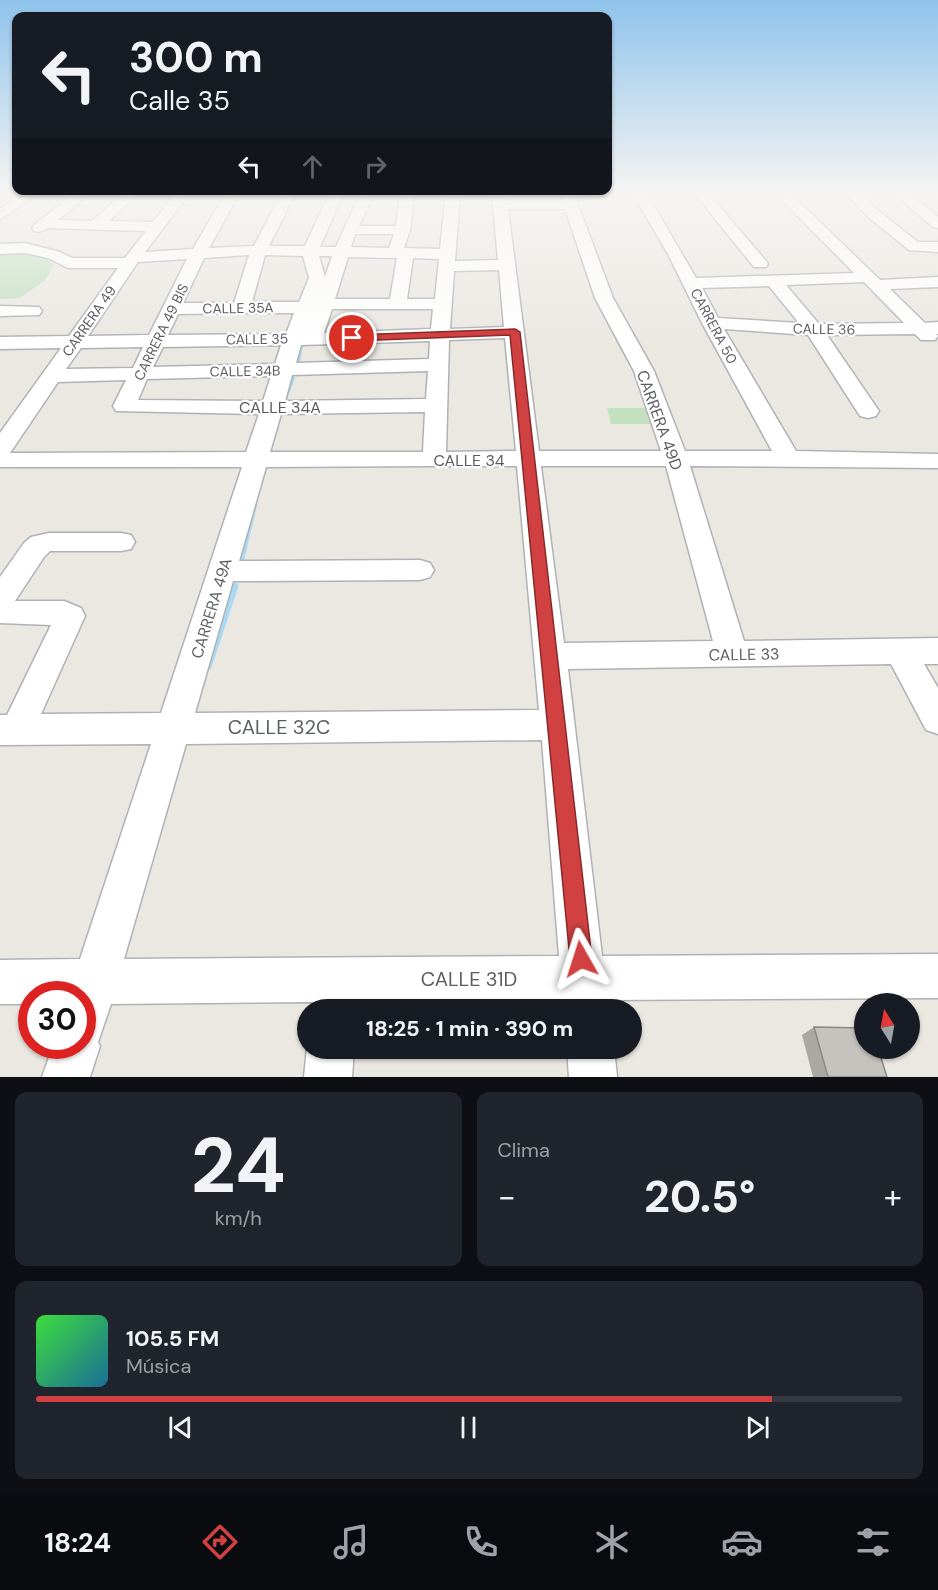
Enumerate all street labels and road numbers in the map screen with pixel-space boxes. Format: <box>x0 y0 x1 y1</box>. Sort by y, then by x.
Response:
street label: CARRERA 49 BIS <box>130 280 192 384</box>
street label: CARRERA 49 <box>58 282 120 360</box>
street label: CARRERA 50 <box>687 285 741 367</box>
street label: CALLE 35A <box>202 298 274 318</box>
street label: CALLE 36 <box>793 319 855 339</box>
street label: CALLE 35 <box>226 329 288 349</box>
street label: CALLE 34B <box>209 361 281 381</box>
street label: CARRERA 49D <box>632 367 687 473</box>
street label: CALLE 34A <box>239 397 321 418</box>
street label: CALLE 34 <box>433 450 505 471</box>
street label: CARRERA 49A <box>186 555 237 661</box>
street label: CALLE 33 <box>708 643 780 666</box>
street label: CALLE 32C <box>228 714 330 740</box>
street label: CALLE 31D <box>421 966 517 992</box>

